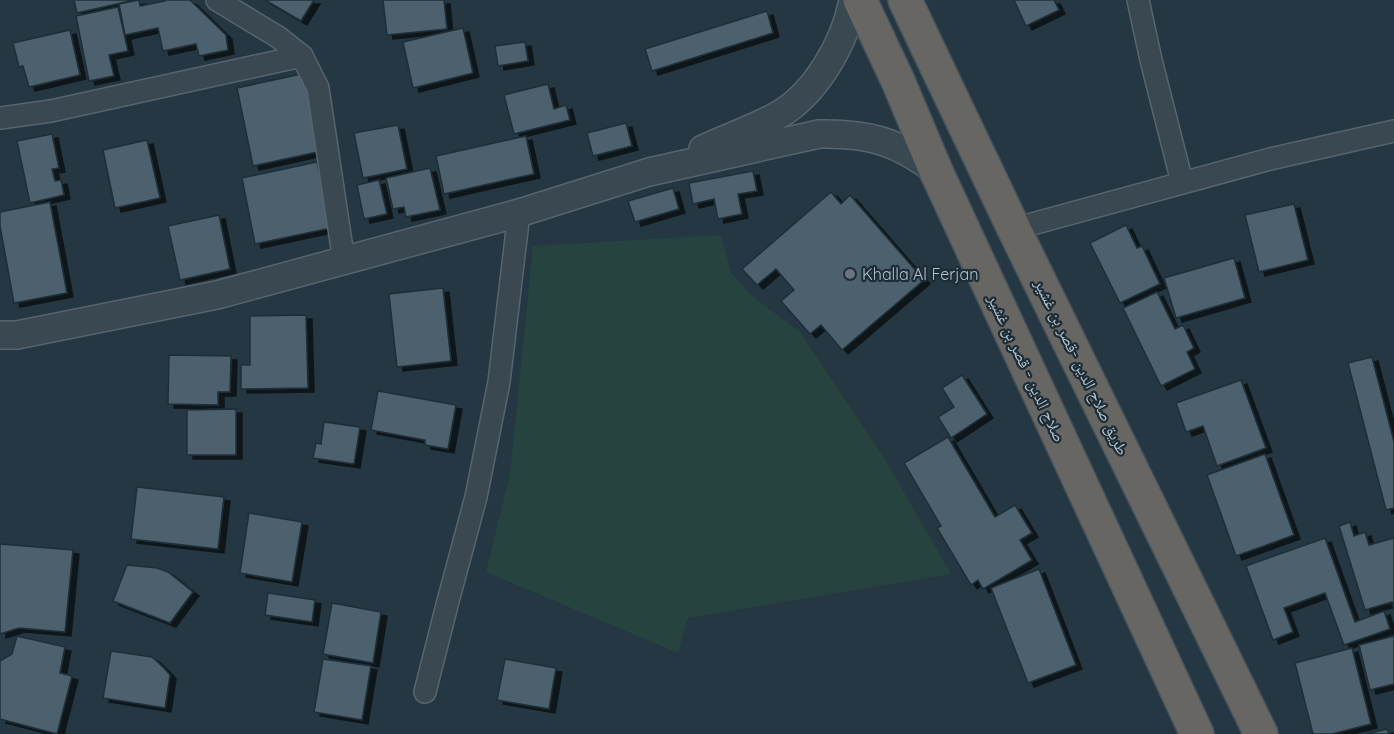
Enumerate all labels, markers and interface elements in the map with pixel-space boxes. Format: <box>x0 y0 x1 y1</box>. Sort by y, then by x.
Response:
place label: Khalla Al Ferjan <box>862 264 979 284</box>
marker: Khalla Al Ferjan <box>843 267 857 281</box>
street label: طريق صلاح الدين -قصر بن غشير <box>1029 275 1133 459</box>
street label: صلاح الدين - قصر بن غشير <box>983 290 1070 445</box>

